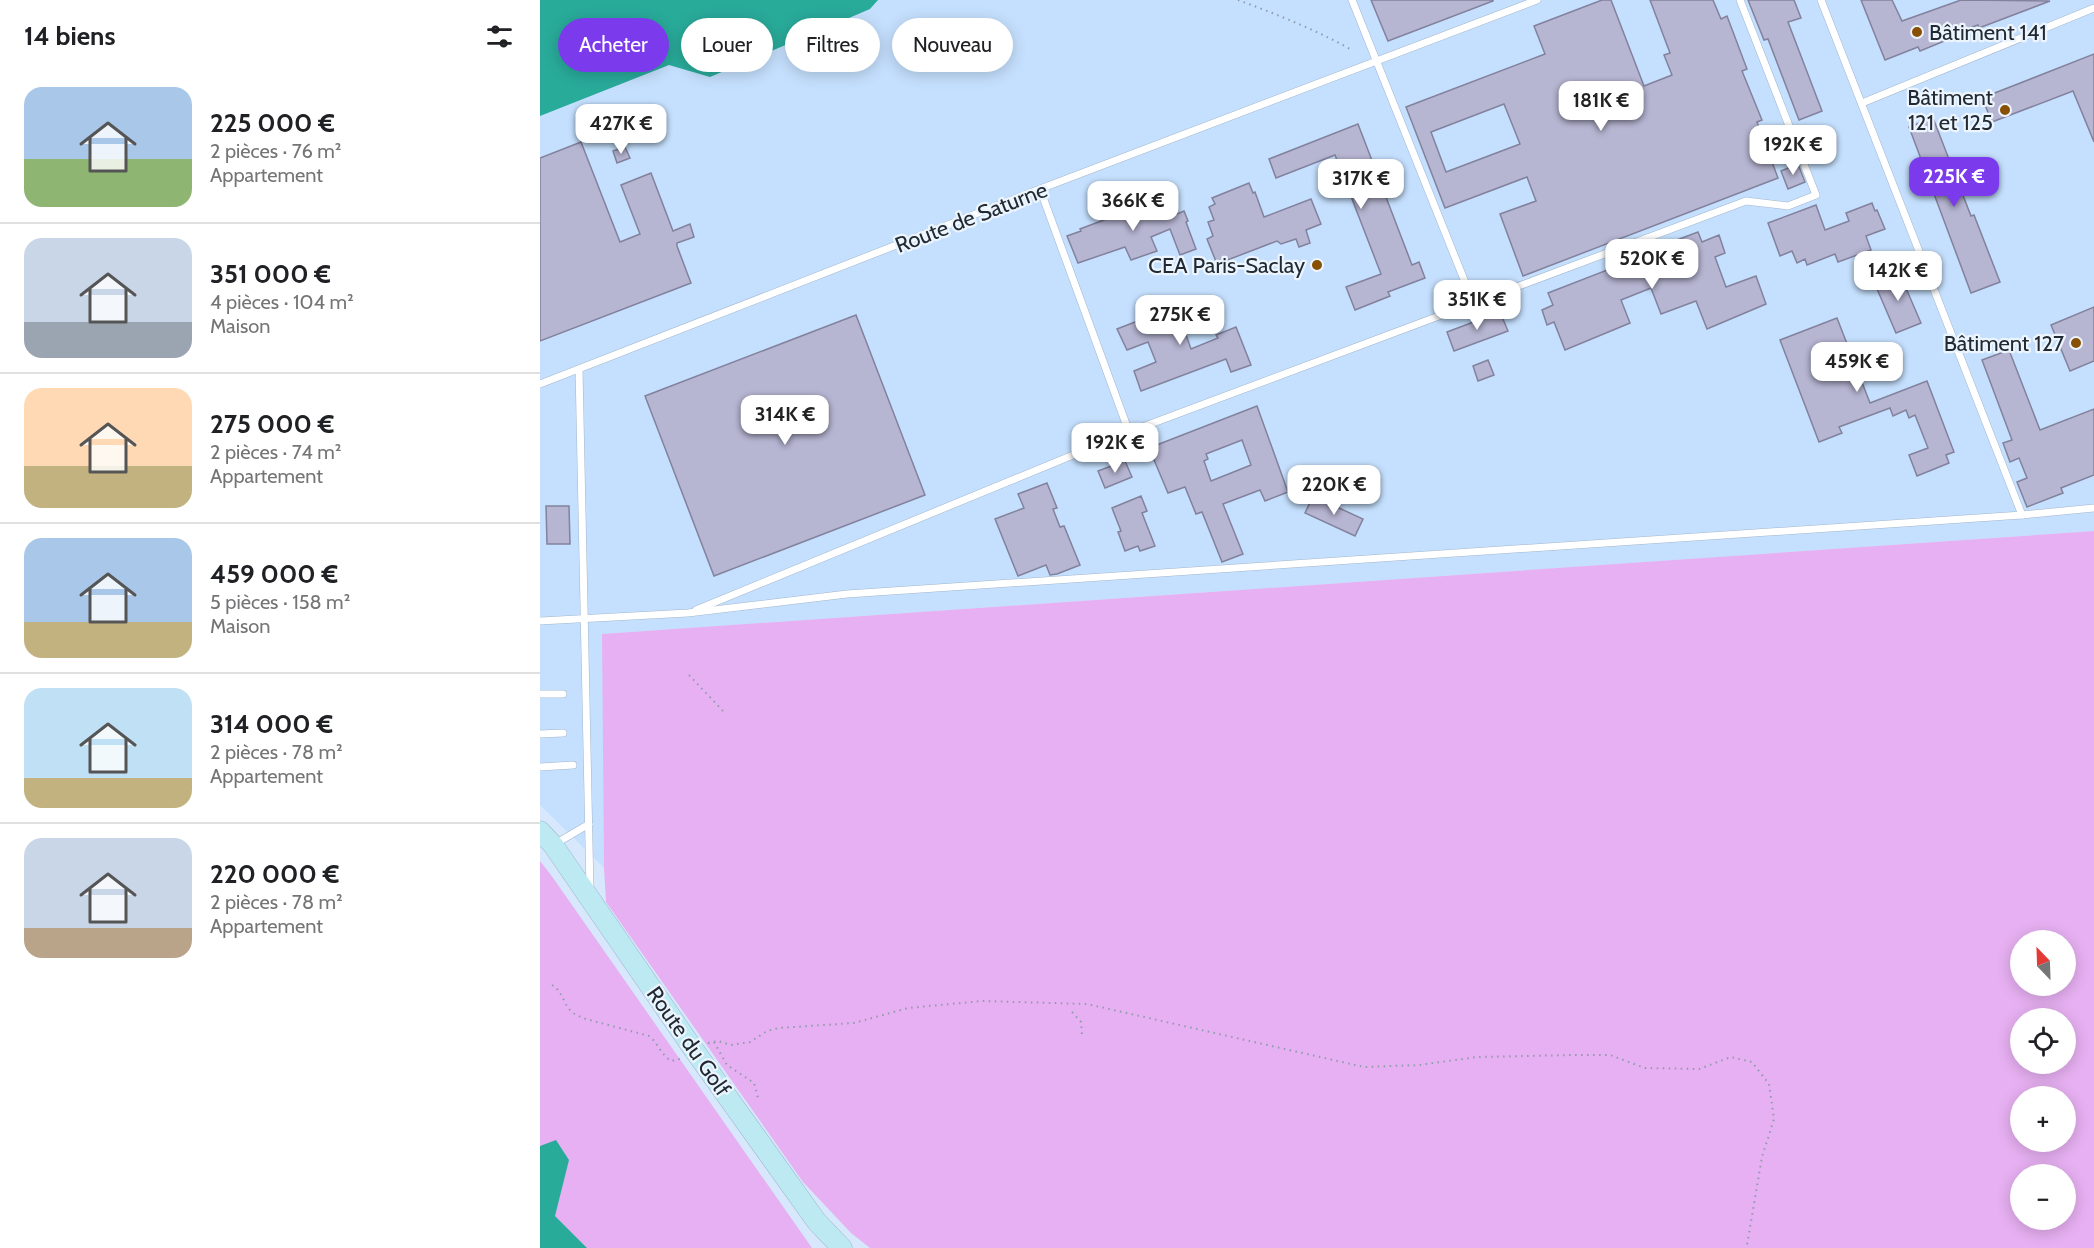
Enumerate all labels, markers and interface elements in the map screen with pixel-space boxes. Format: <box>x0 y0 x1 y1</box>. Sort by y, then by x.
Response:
chip: Acheter <box>558 18 669 72</box>
chip: Louer <box>681 18 773 72</box>
chip: Filtres <box>785 18 880 72</box>
chip: Nouveau <box>892 18 1013 72</box>
place label: Bâtiment 141 <box>1929 19 2047 46</box>
text: 14 biens <box>24 20 115 52</box>
icon: filters <box>483 20 516 53</box>
marker: Bâtiment 141 <box>1910 25 1924 39</box>
pin: 181K € <box>1552 81 1650 132</box>
place label: Bâtiment 121 et 125 <box>1907 84 1994 136</box>
text: 181K € <box>1573 88 1629 112</box>
marker: Bâtiment 121 et 125 <box>1998 103 2012 117</box>
pin: 427K € <box>572 104 670 155</box>
text: 225 000 € <box>210 107 335 139</box>
icon: home <box>72 111 144 183</box>
text: 427K € <box>589 111 653 135</box>
pin: 192K € <box>1744 125 1842 176</box>
text: 192K € <box>1763 132 1823 156</box>
text: 2 pièces · 76 m² <box>210 139 341 163</box>
pin: 225K € <box>1905 157 2003 208</box>
pin: 317K € <box>1312 159 1410 210</box>
text: Appartement <box>210 163 323 187</box>
text: 225K € <box>1923 164 1985 188</box>
text: 317K € <box>1332 166 1390 190</box>
street label: Route de Saturne <box>891 176 1051 259</box>
pin: 366K € <box>1084 181 1182 232</box>
text: 366K € <box>1101 188 1165 212</box>
pin: 520K € <box>1603 239 1701 290</box>
text: 520K € <box>1619 246 1685 270</box>
pin: 142K € <box>1849 251 1947 302</box>
place label: CEA Paris-Saclay <box>1148 252 1305 279</box>
text: 351 000 € <box>210 258 331 290</box>
marker: CEA Paris-Saclay <box>1310 258 1324 272</box>
text: 142K € <box>1868 258 1928 282</box>
icon: home <box>72 262 144 334</box>
pin: 351K € <box>1428 280 1526 331</box>
text: 351K € <box>1448 287 1506 311</box>
text: 4 pièces · 104 m² <box>210 290 354 314</box>
pin: 275K € <box>1131 295 1229 346</box>
text: 275K € <box>1149 302 1211 326</box>
text: Maison <box>210 314 270 338</box>
place label: Bâtiment 127 <box>1944 330 2064 357</box>
marker: Bâtiment 127 <box>2069 336 2083 350</box>
pin: 459K € <box>1808 342 1906 393</box>
text: 459K € <box>1825 349 1889 373</box>
pin: 314K € <box>736 395 834 446</box>
text: 314K € <box>755 402 815 426</box>
text: 275 000 € <box>210 408 334 440</box>
icon: home <box>72 412 144 484</box>
pin: 192K € <box>1066 423 1164 474</box>
text: 192K € <box>1085 430 1145 454</box>
text: 2 pièces · 74 m² <box>210 440 341 464</box>
text: Appartement <box>210 464 323 488</box>
pin: 220K € <box>1285 465 1383 516</box>
text: 220K € <box>1301 472 1367 496</box>
text: 459 000 € <box>210 558 338 590</box>
icon: home <box>72 562 144 634</box>
text: 5 pièces · 158 m² <box>210 590 350 614</box>
text: Maison <box>210 614 270 638</box>
text: 314 000 € <box>210 708 333 740</box>
icon: home <box>72 712 144 784</box>
text: 2 pièces · 78 m² <box>210 740 343 764</box>
text: Appartement <box>210 764 323 788</box>
text: 220 000 € <box>210 858 339 890</box>
icon: home <box>72 862 144 934</box>
text: 2 pièces · 78 m² <box>210 890 343 914</box>
text: Appartement <box>210 914 323 938</box>
north arrow <box>2010 930 2076 996</box>
map controls <box>2010 930 2076 1230</box>
street label: Route du Golf <box>641 981 736 1101</box>
button: locate <box>2010 1008 2076 1074</box>
button: + <box>2010 1086 2076 1152</box>
button: − <box>2010 1164 2076 1230</box>

